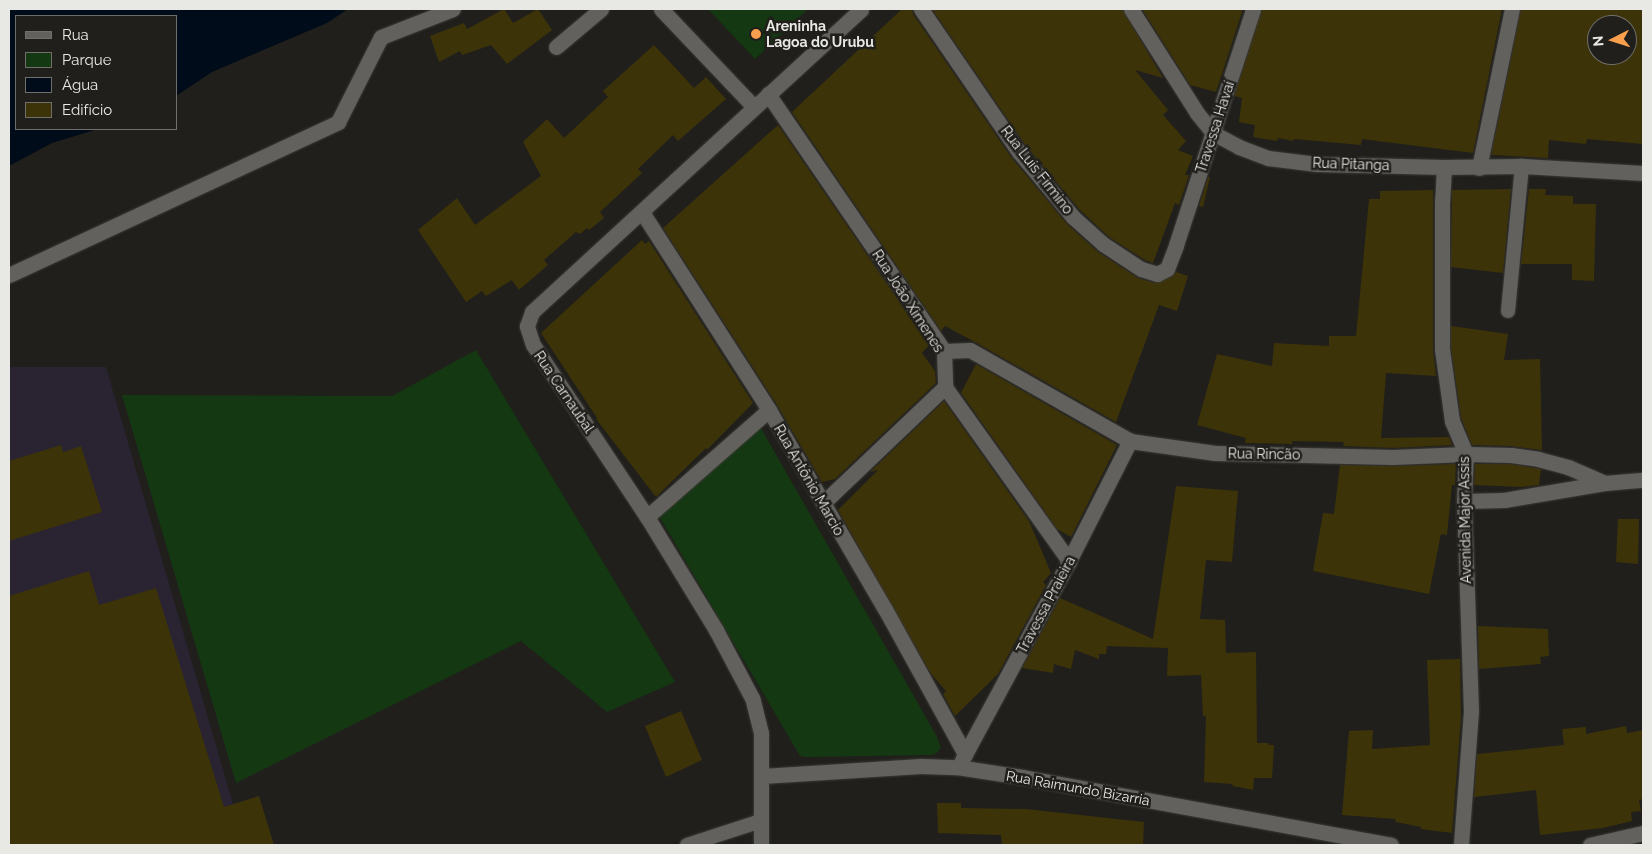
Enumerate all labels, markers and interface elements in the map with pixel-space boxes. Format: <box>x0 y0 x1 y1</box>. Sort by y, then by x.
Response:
legend <box>15 15 178 130</box>
north arrow <box>1587 15 1637 65</box>
place label: Areninha Lagoa do Urubu <box>766 18 874 50</box>
text: Rua <box>62 26 89 44</box>
marker: Areninha Lagoa do Urubu <box>750 28 762 40</box>
text: N <box>1590 35 1606 47</box>
text: Parque <box>62 51 111 69</box>
text: Água <box>62 76 98 94</box>
street label: Travessa Havaí <box>1192 79 1238 175</box>
text: Edifício <box>62 101 112 119</box>
street label: Rua Luís Firmino <box>997 123 1077 217</box>
street label: Rua Pitanga <box>1312 154 1390 174</box>
street label: Rua João Ximenes <box>869 246 947 356</box>
street label: Rua Carnaubal <box>531 348 597 436</box>
street label: Rua Antônio Marcio <box>770 421 848 539</box>
street label: Rua Rincão <box>1228 445 1300 463</box>
street label: Avenida Major Assis <box>1455 456 1475 584</box>
street label: Travessa Praieira <box>1013 553 1079 657</box>
street label: Rua Raimundo Bizarria <box>1005 767 1151 809</box>

